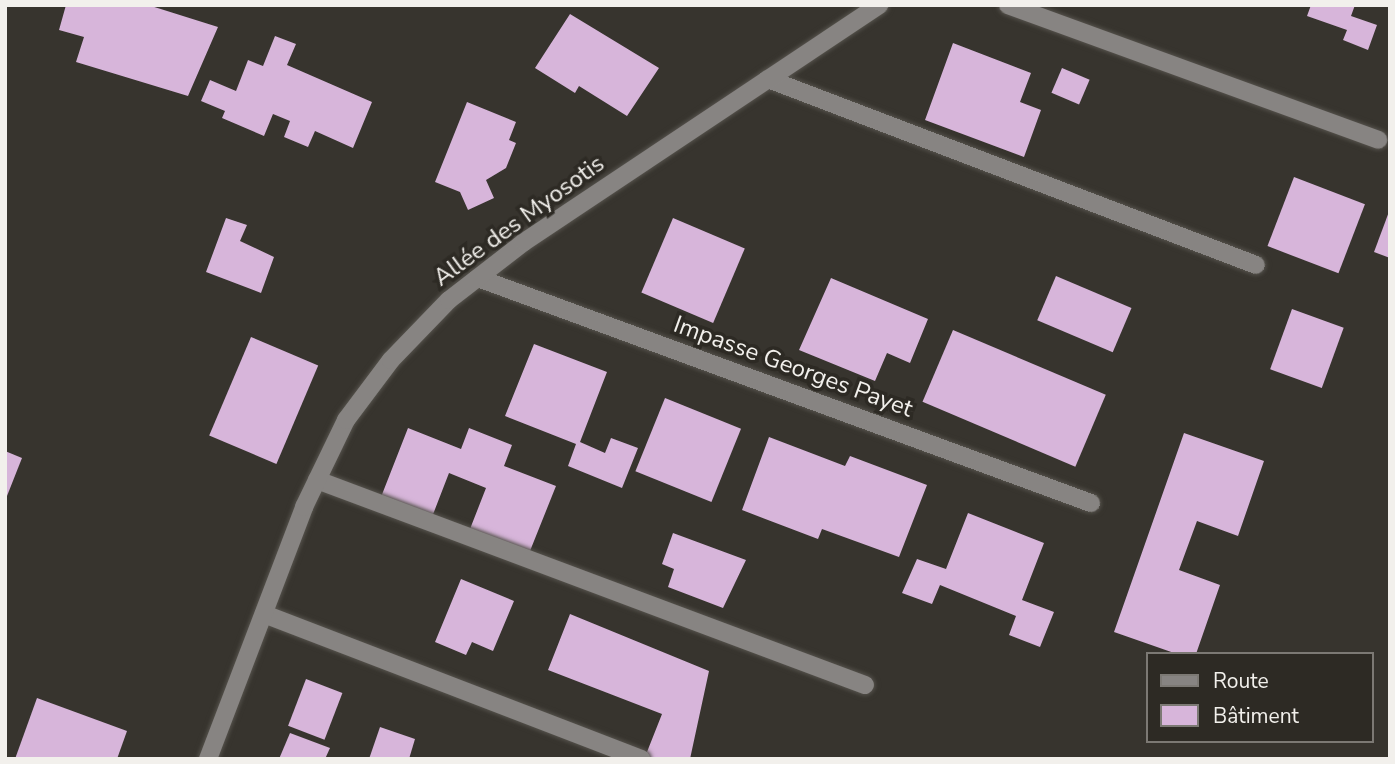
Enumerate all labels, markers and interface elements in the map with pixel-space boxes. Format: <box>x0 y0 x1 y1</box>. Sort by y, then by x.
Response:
street label: Allée des Myosotis <box>428 149 610 293</box>
street label: Impasse Georges Payet <box>669 310 917 424</box>
legend <box>1146 652 1374 743</box>
text: Route <box>1213 667 1269 695</box>
text: Bâtiment <box>1213 702 1299 730</box>

